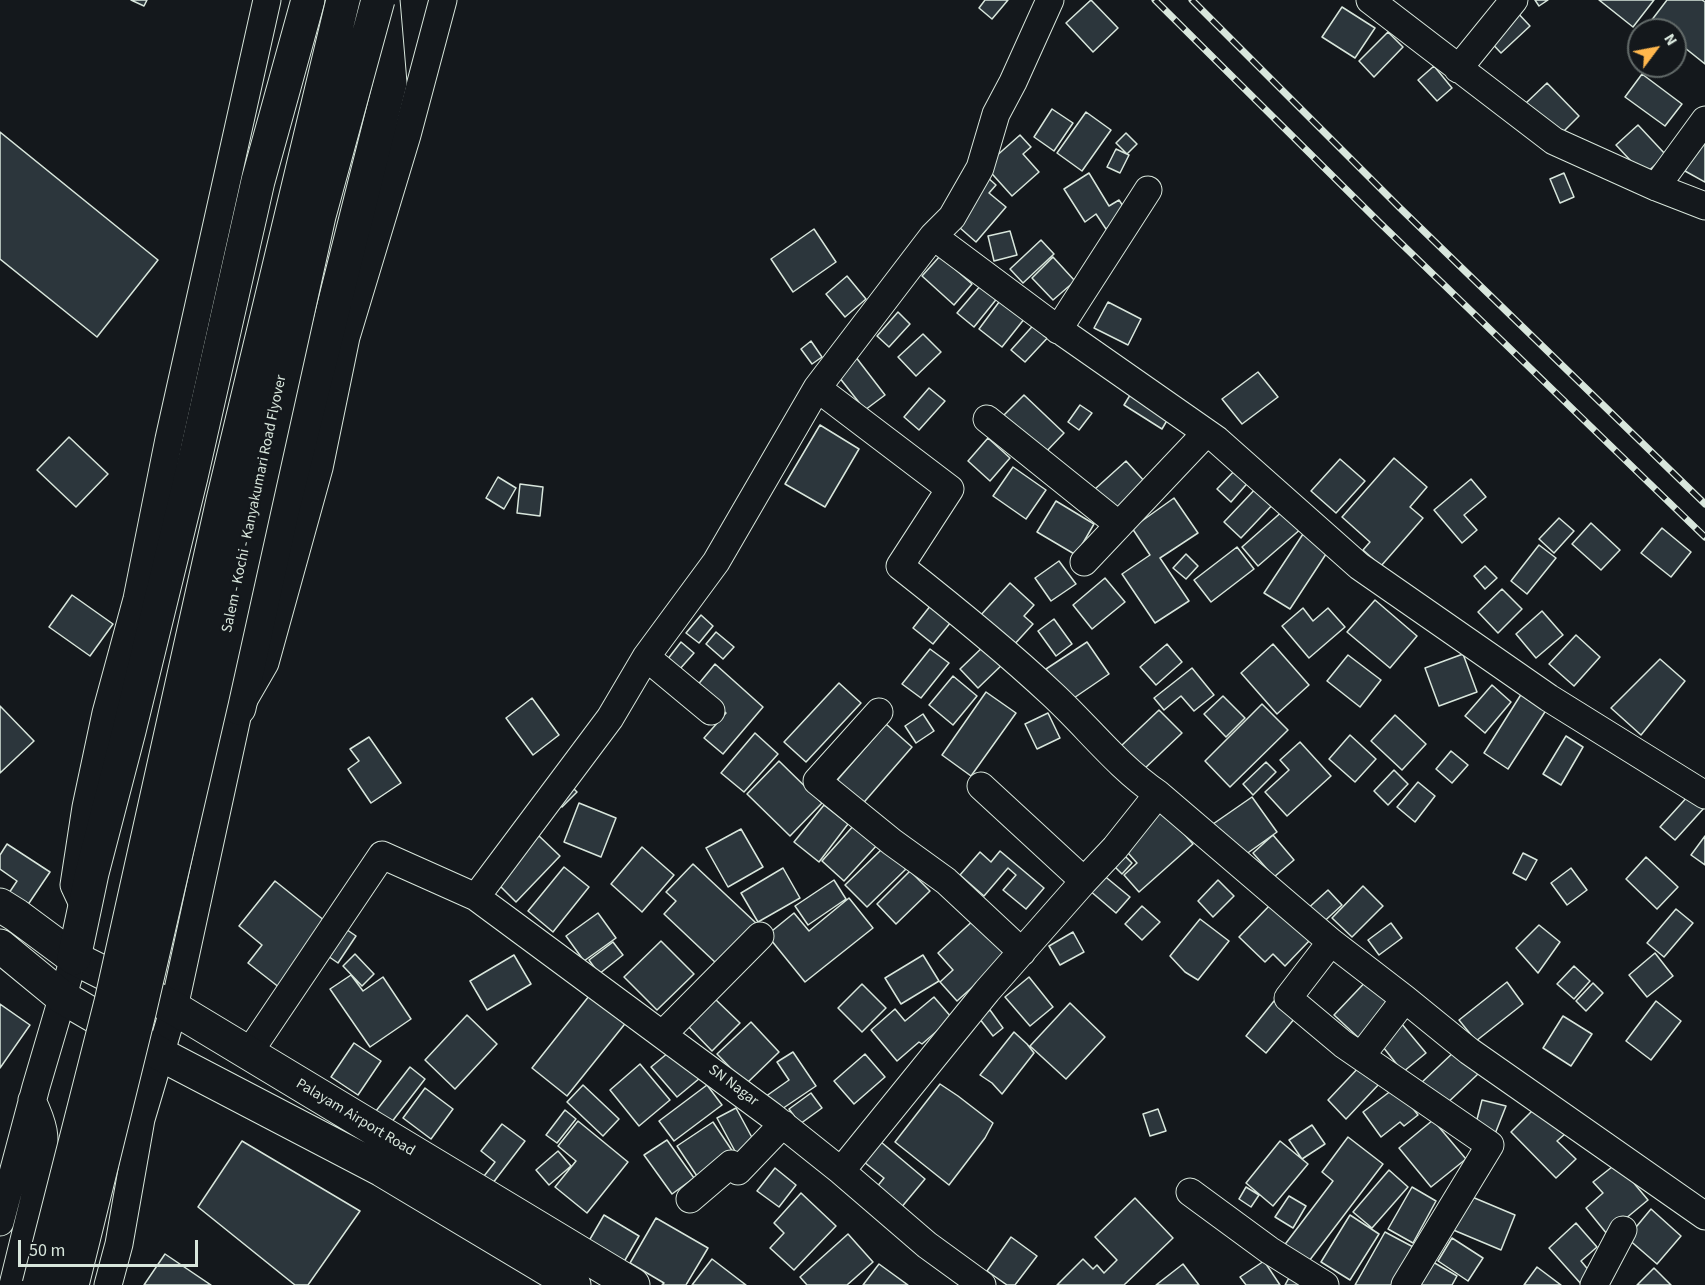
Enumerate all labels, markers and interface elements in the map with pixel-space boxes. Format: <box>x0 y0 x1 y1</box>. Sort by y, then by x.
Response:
north arrow <box>1627 18 1687 78</box>
text: N <box>1658 29 1683 50</box>
street label: Salem - Kochi - Kanyakumari Road Flyover <box>219 373 291 635</box>
street label: SN Nagar <box>704 1061 762 1111</box>
street label: Palayam Airport Road <box>292 1075 418 1161</box>
scale bar <box>21 1228 201 1266</box>
text: 50 m <box>29 1238 65 1263</box>

